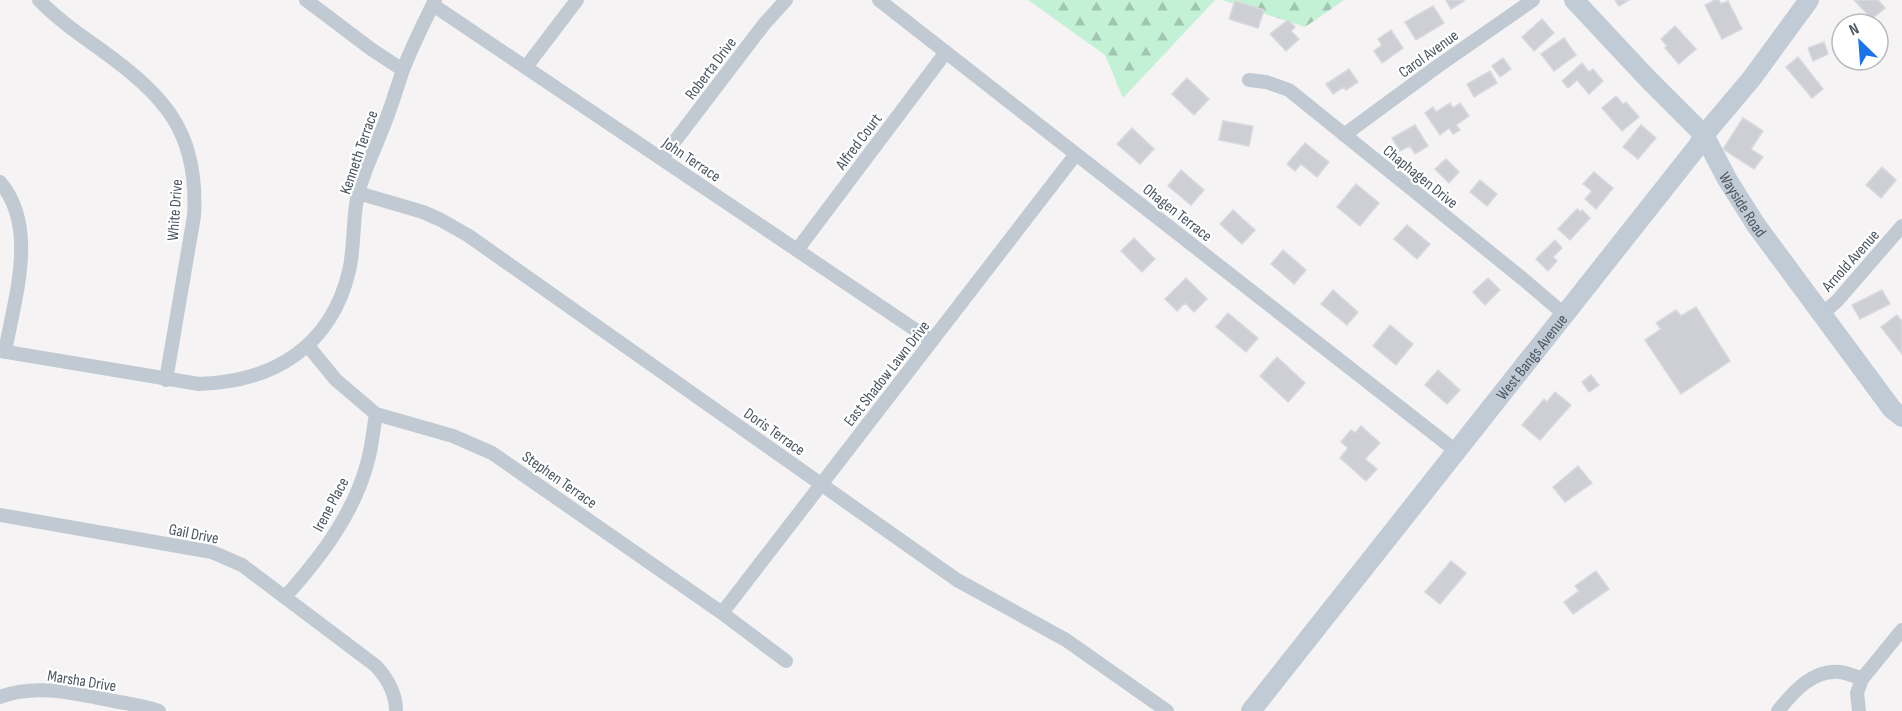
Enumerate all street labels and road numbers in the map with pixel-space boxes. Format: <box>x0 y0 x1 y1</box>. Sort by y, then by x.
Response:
street label: Carol Avenue <box>1395 26 1462 82</box>
street label: Roberta Drive <box>682 34 741 104</box>
street label: Kenneth Terrace <box>336 108 383 197</box>
street label: Alfred Court <box>831 110 886 174</box>
street label: John Terrace <box>658 133 724 187</box>
street label: Chaphagen Drive <box>1379 141 1461 213</box>
street label: Wayside Road <box>1714 169 1770 241</box>
street label: White Drive <box>164 179 187 242</box>
street label: Ohagen Terrace <box>1139 180 1216 246</box>
street label: Arnold Avenue <box>1818 226 1884 297</box>
street label: West Bangs Avenue <box>1493 311 1572 404</box>
street label: East Shadow Lawn Drive <box>840 317 934 430</box>
street label: Doris Terrace <box>740 404 808 460</box>
street label: Stephen Terrace <box>518 447 600 513</box>
street label: Irene Place <box>309 474 353 535</box>
street label: Gail Drive <box>167 520 220 549</box>
street label: Marsha Drive <box>46 667 117 696</box>

